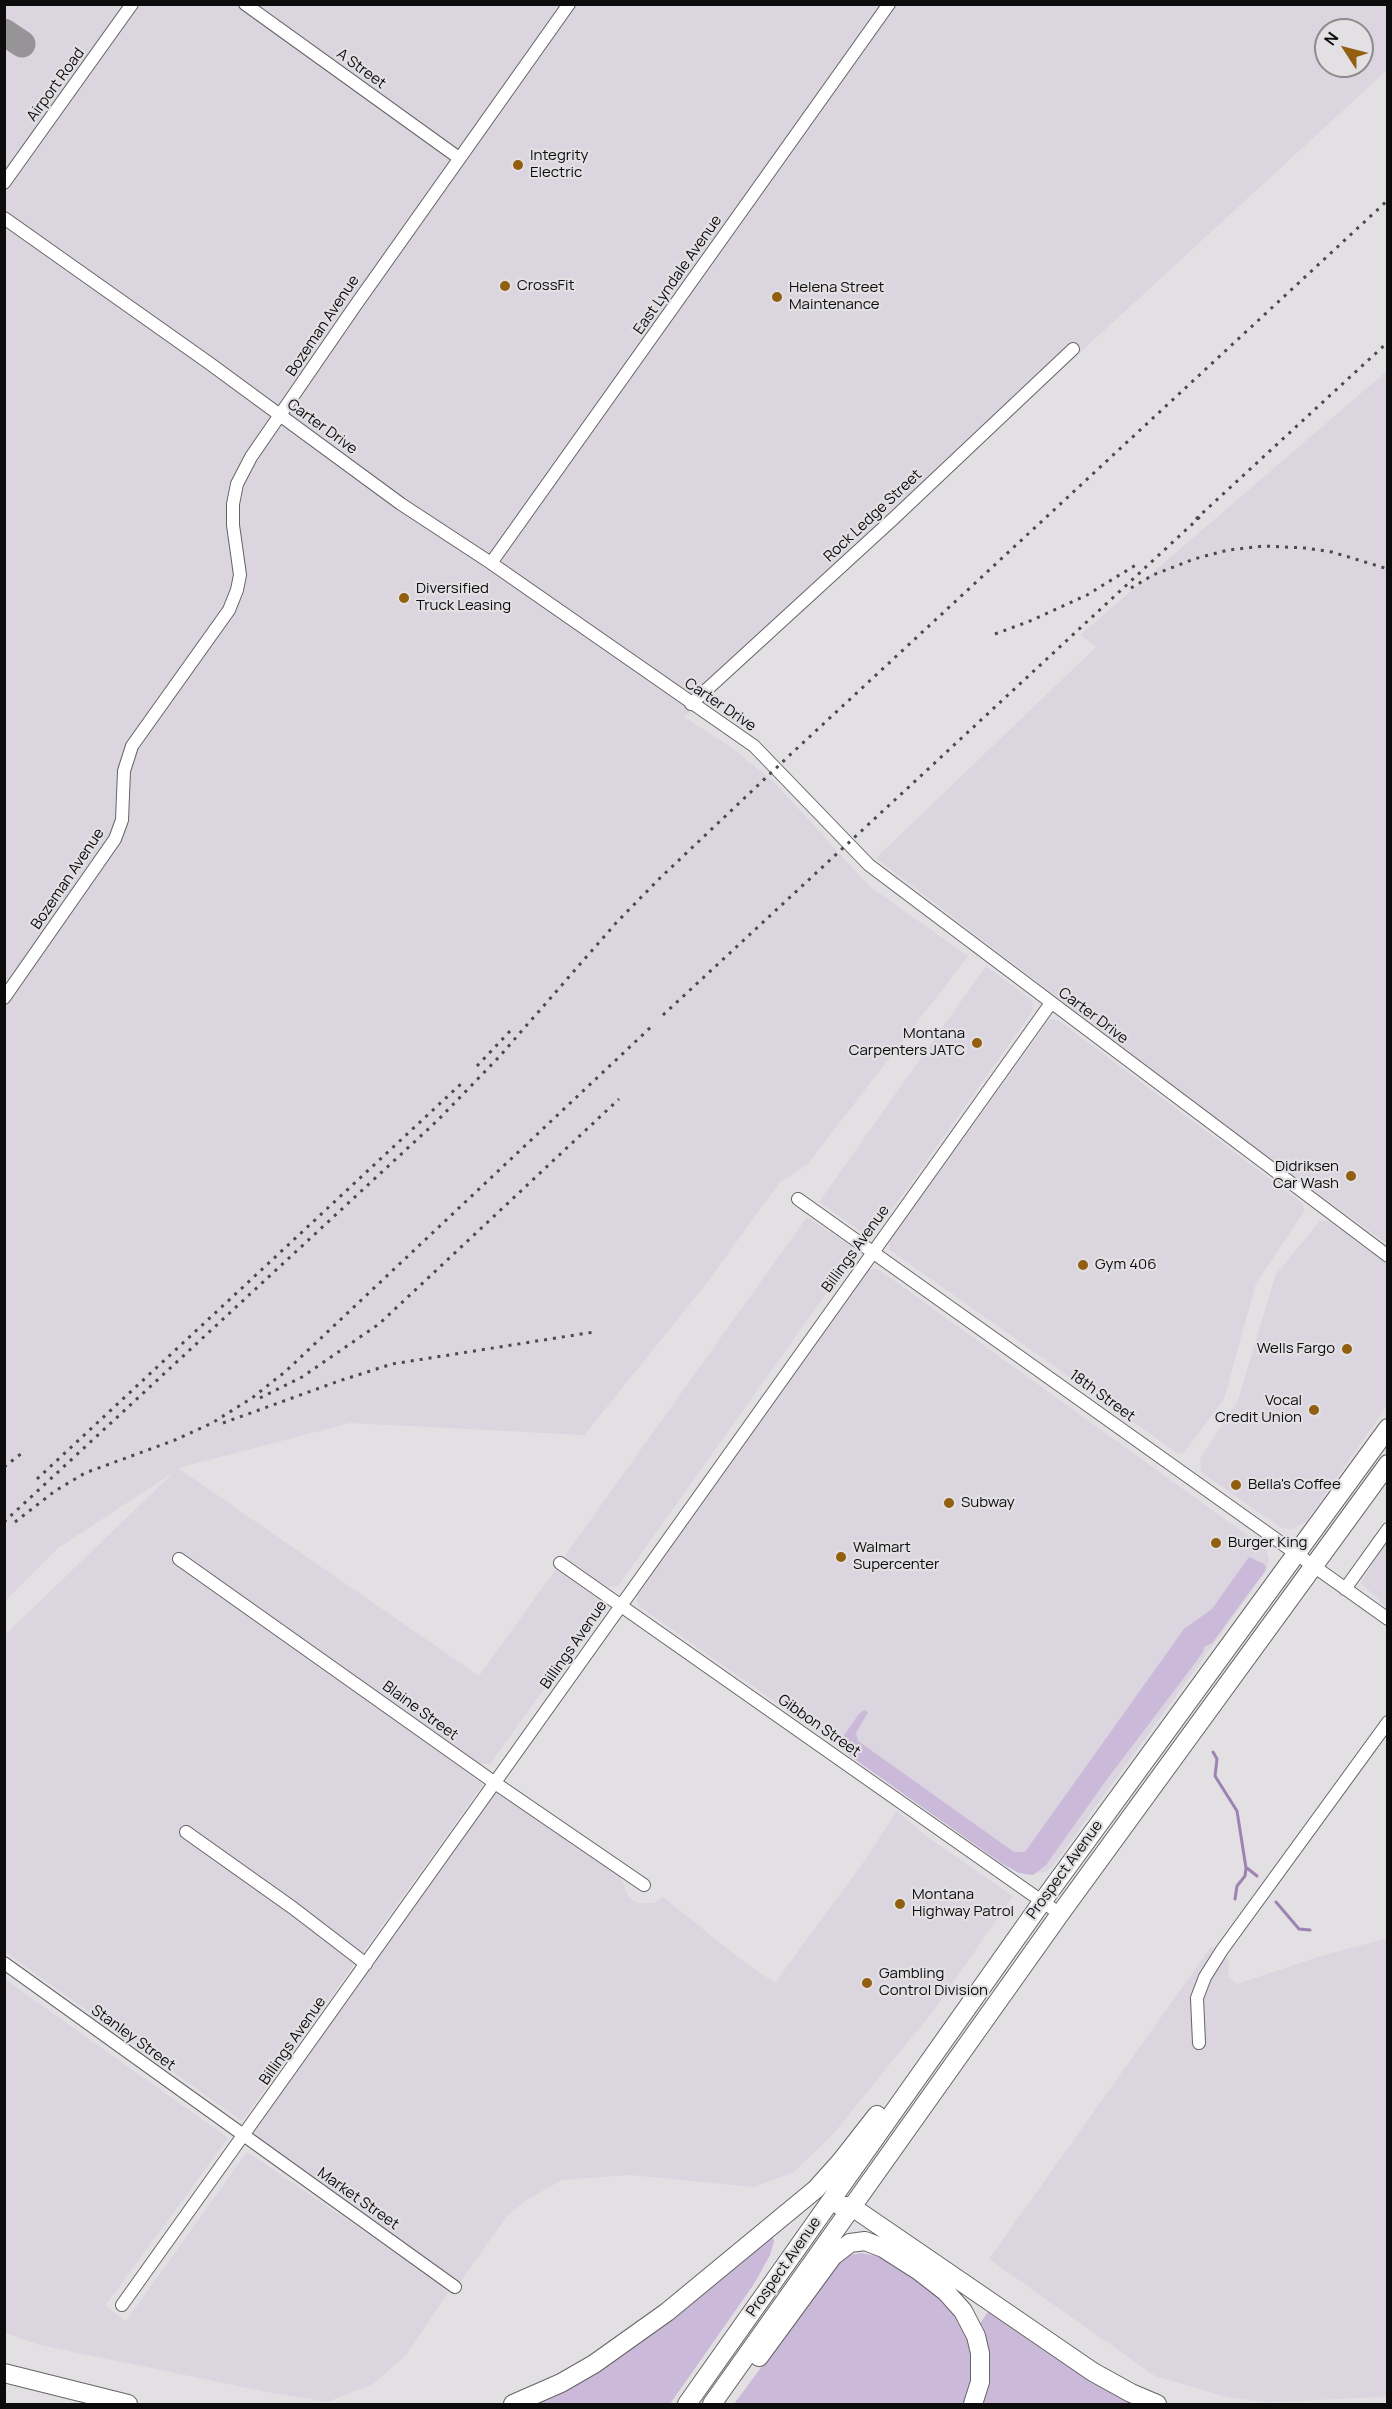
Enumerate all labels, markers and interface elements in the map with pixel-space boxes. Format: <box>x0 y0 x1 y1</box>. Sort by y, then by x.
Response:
north arrow <box>1314 18 1374 78</box>
text: N <box>1319 27 1343 50</box>
street label: Airport Road <box>23 45 89 125</box>
street label: A Street <box>333 45 389 93</box>
place label: Integrity Electric <box>530 147 588 182</box>
marker: Integrity Electric <box>511 158 525 172</box>
street label: East Lyndale Avenue <box>630 212 726 338</box>
street label: Bozeman Avenue <box>283 272 363 380</box>
place label: CrossFit <box>517 277 575 295</box>
marker: CrossFit <box>498 279 512 293</box>
place label: Helena Street Maintenance <box>789 279 884 314</box>
marker: Helena Street Maintenance <box>770 290 784 304</box>
street label: Carter Drive <box>283 395 361 459</box>
street label: Rock Ledge Street <box>820 466 926 566</box>
place label: Diversified Truck Leasing <box>416 580 511 615</box>
marker: Diversified Truck Leasing <box>397 591 411 605</box>
street label: Carter Drive <box>681 674 759 736</box>
street label: Bozeman Avenue <box>28 825 108 933</box>
street label: Carter Drive <box>1055 984 1131 1048</box>
place label: Montana Carpenters JATC <box>849 1025 965 1060</box>
marker: Montana Carpenters JATC <box>970 1036 984 1050</box>
place label: Didriksen Car Wash <box>1273 1158 1339 1193</box>
marker: Didriksen Car Wash <box>1344 1169 1358 1183</box>
street label: Billings Avenue <box>818 1202 894 1296</box>
place label: Gym 406 <box>1095 1256 1157 1274</box>
marker: Gym 406 <box>1076 1258 1090 1272</box>
place label: Wells Fargo <box>1257 1340 1335 1358</box>
marker: Wells Fargo <box>1340 1342 1354 1356</box>
street label: 18th Street <box>1066 1366 1138 1426</box>
place label: Vocal Credit Union <box>1215 1392 1302 1427</box>
marker: Vocal Credit Union <box>1307 1403 1321 1417</box>
place label: Bella's Coffee <box>1248 1476 1341 1494</box>
marker: Bella's Coffee <box>1229 1478 1243 1492</box>
place label: Subway <box>961 1494 1015 1512</box>
marker: Subway <box>942 1496 956 1510</box>
place label: Burger King <box>1228 1534 1307 1552</box>
marker: Burger King <box>1209 1536 1223 1550</box>
place label: Walmart Supercenter <box>853 1539 939 1574</box>
marker: Walmart Supercenter <box>834 1550 848 1564</box>
street label: Billings Avenue <box>537 1598 611 1692</box>
street label: Blaine Street <box>379 1677 461 1745</box>
street label: Gibbon Street <box>774 1691 864 1761</box>
street label: Prospect Avenue <box>1023 1817 1107 1923</box>
place label: Montana Highway Patrol <box>912 1886 1014 1921</box>
marker: Montana Highway Patrol <box>893 1897 907 1911</box>
place label: Gambling Control Division <box>879 1965 988 2000</box>
marker: Gambling Control Division <box>860 1976 874 1990</box>
street label: Billings Avenue <box>256 1994 330 2088</box>
street label: Stanley Street <box>87 2001 179 2075</box>
street label: Market Street <box>314 2164 402 2234</box>
street label: Prospect Avenue <box>743 2214 825 2320</box>

